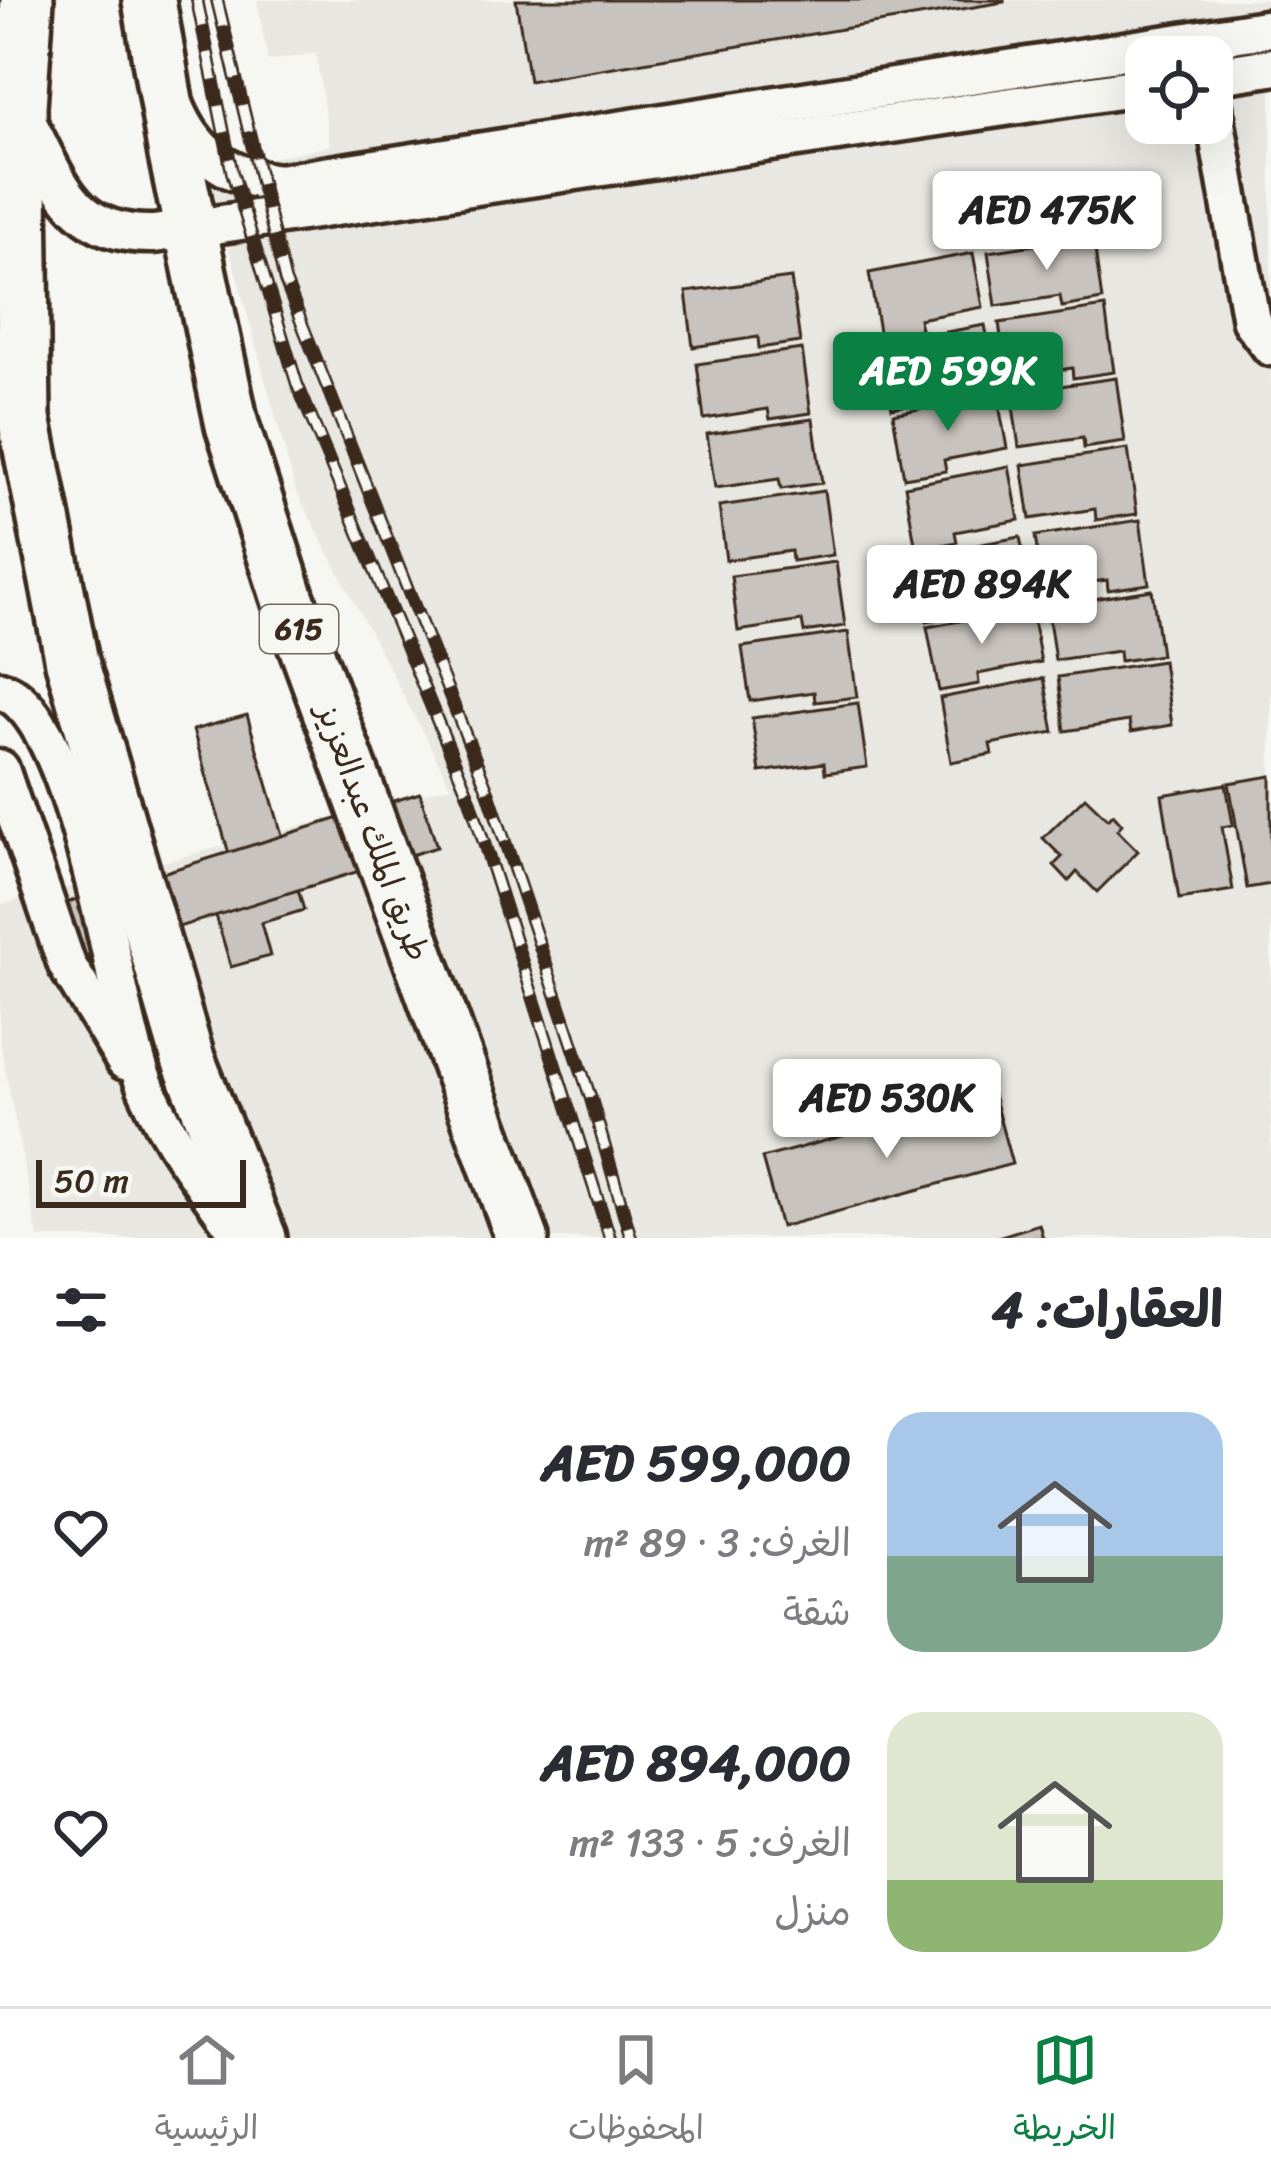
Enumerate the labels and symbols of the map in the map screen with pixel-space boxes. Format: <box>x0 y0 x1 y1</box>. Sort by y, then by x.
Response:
pin: AED 475K <box>923 171 1171 273</box>
pin: AED 599K <box>824 332 1072 434</box>
pin: AED 894K <box>858 545 1106 647</box>
road number: 615 <box>260 605 338 653</box>
street label: طريق الملك عبدالعزيز <box>298 692 447 970</box>
pin: AED 530K <box>763 1059 1011 1161</box>
scale bar <box>36 1154 246 1207</box>

